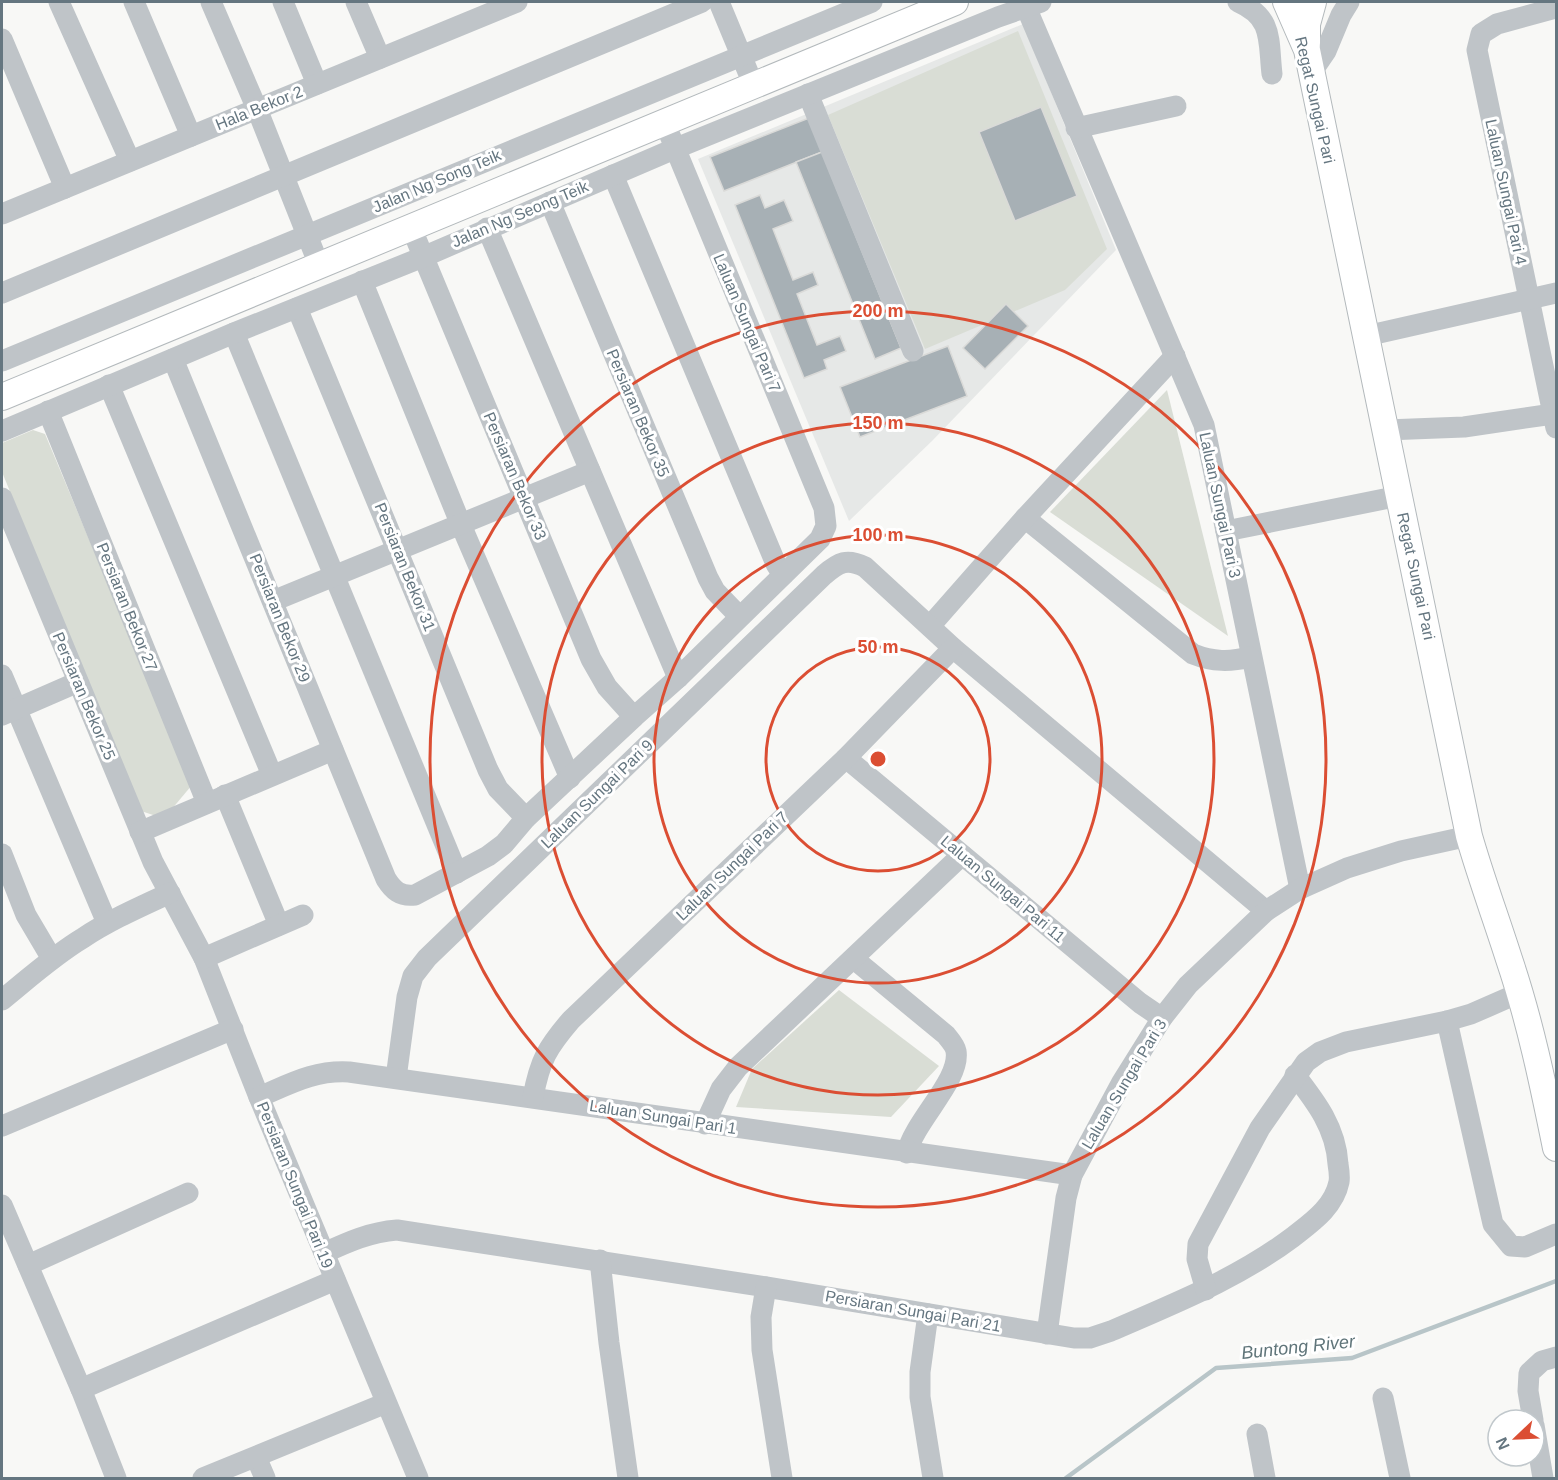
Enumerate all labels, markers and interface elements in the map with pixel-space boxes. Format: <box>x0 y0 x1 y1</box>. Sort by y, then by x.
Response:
street label: Regat Sungai Pari <box>1292 35 1338 165</box>
street label: Hala Bekor 2 <box>213 83 305 133</box>
street label: Laluan Sungai Pari 4 <box>1482 118 1530 267</box>
street label: Jalan Ng Song Teik <box>370 146 505 216</box>
street label: Jalan Ng Seong Teik <box>449 177 592 250</box>
street label: Laluan Sungai Pari 7 <box>710 251 784 395</box>
text: 200 m <box>852 301 904 321</box>
street label: Persiaran Bekor 35 <box>603 347 673 479</box>
street label: Persiaran Bekor 33 <box>480 410 550 542</box>
text: 150 m <box>852 413 904 433</box>
street label: Laluan Sungai Pari 3 <box>1196 431 1244 580</box>
street label: Persiaran Bekor 31 <box>371 500 439 634</box>
street label: Regat Sungai Pari <box>1394 511 1438 641</box>
text: 100 m <box>852 525 904 545</box>
street label: Persiaran Bekor 27 <box>93 540 161 674</box>
street label: Persiaran Bekor 29 <box>246 551 314 685</box>
street label: Persiaran Bekor 25 <box>49 630 119 762</box>
text: 50 m <box>857 637 899 657</box>
street label: Laluan Sungai Pari 9 <box>538 736 656 852</box>
centre of rings <box>868 749 888 769</box>
street label: Laluan Sungai Pari 7 <box>673 808 791 924</box>
street label: Laluan Sungai Pari 11 <box>938 832 1068 946</box>
street label: Laluan Sungai Pari 3 <box>1078 1016 1170 1152</box>
street label: Laluan Sungai Pari 1 <box>588 1097 738 1137</box>
street label: Persiaran Sungai Pari 19 <box>254 1099 336 1271</box>
street label: Persiaran Sungai Pari 21 <box>824 1287 1002 1335</box>
water label: Buntong River <box>1240 1331 1357 1363</box>
north arrow <box>1486 1408 1546 1468</box>
text: N <box>1493 1435 1513 1452</box>

